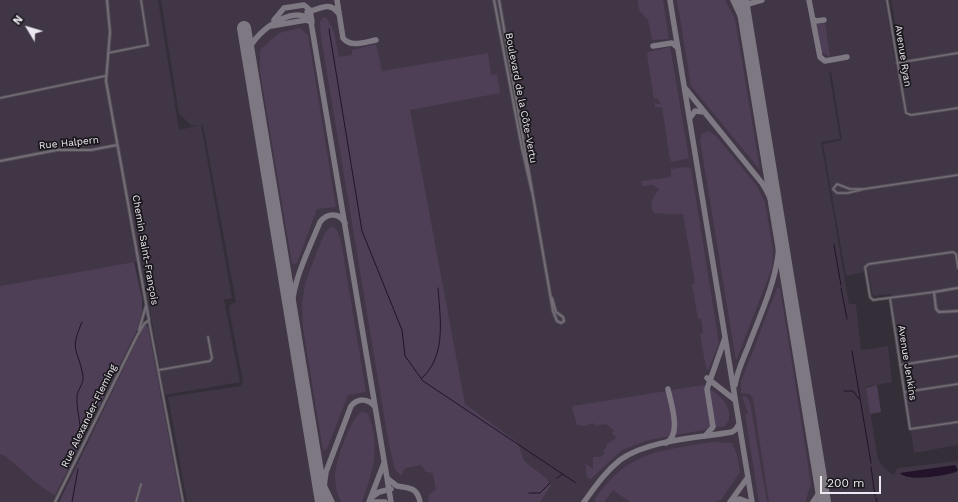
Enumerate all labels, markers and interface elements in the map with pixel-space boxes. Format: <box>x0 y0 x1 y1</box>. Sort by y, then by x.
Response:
north arrow <box>8 8 48 48</box>
text: N <box>11 13 26 28</box>
street label: Avenue Ryan <box>892 24 914 88</box>
street label: Boulevard de la Côte-Vertu <box>502 32 540 164</box>
street label: Rue Halpern <box>38 134 100 152</box>
street label: Chemin Saint-François <box>129 194 161 306</box>
street label: Avenue Jenkins <box>895 324 919 402</box>
street label: Rue Alexander-Fleming <box>59 362 119 470</box>
scale bar <box>822 468 883 494</box>
text: 200 m <box>827 476 864 490</box>

